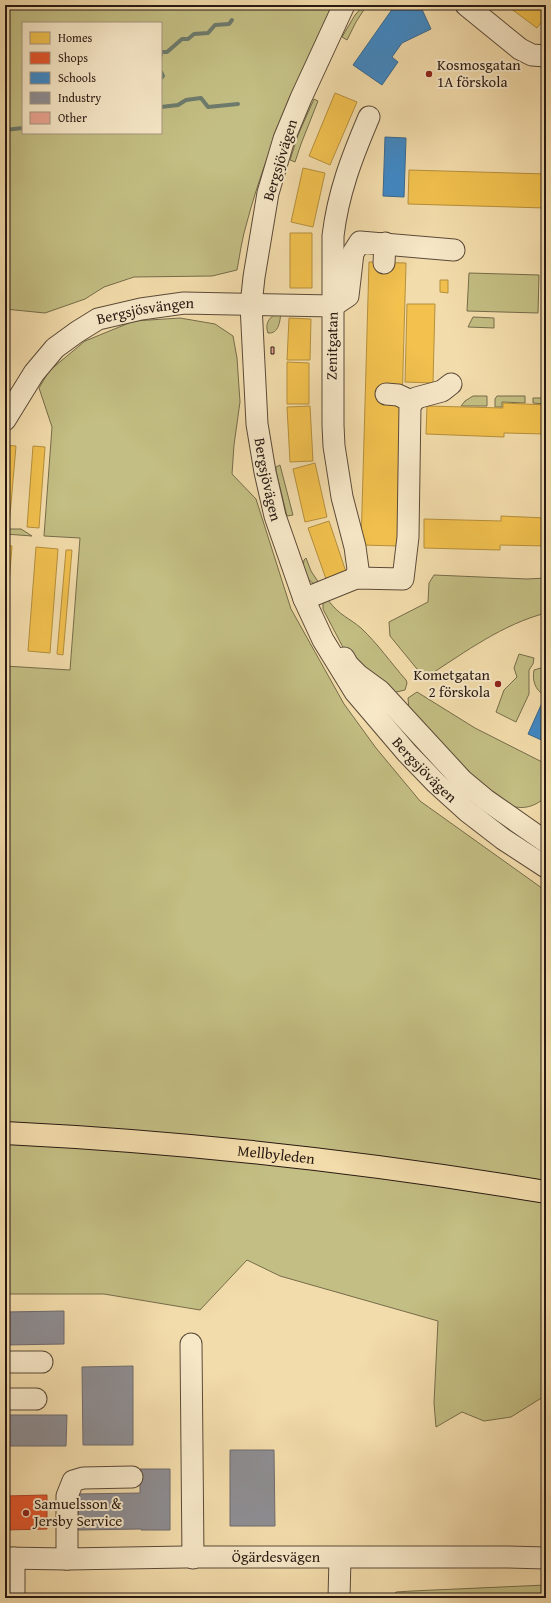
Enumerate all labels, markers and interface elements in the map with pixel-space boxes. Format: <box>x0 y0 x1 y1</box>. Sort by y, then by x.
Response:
legend <box>22 22 162 134</box>
text: Homes <box>58 29 93 46</box>
text: Shops <box>58 49 88 66</box>
place label: Kosmosgatan 1A förskola <box>437 54 521 92</box>
text: Schools <box>58 69 96 86</box>
marker: Kosmosgatan 1A förskola <box>424 69 434 79</box>
text: Industry <box>58 89 101 106</box>
text: Other <box>58 109 87 126</box>
street label: Bergsjövägen <box>257 116 302 203</box>
street label: Bergsjösvängen <box>94 292 195 329</box>
street label: Zenitgatan <box>320 311 343 380</box>
street label: Bergsjövägen <box>249 436 287 524</box>
place label: Kometgatan 2 förskola <box>414 664 491 702</box>
marker: Kometgatan 2 förskola <box>493 679 503 689</box>
street label: Bergsjövägen <box>388 732 462 807</box>
street label: Mellbyleden <box>236 1140 317 1169</box>
place label: Samuelsson & Jersby Service <box>32 1493 122 1531</box>
marker: Samuelsson & Jersby Service <box>21 1508 31 1518</box>
street label: Ögärdesvägen <box>232 1546 321 1567</box>

